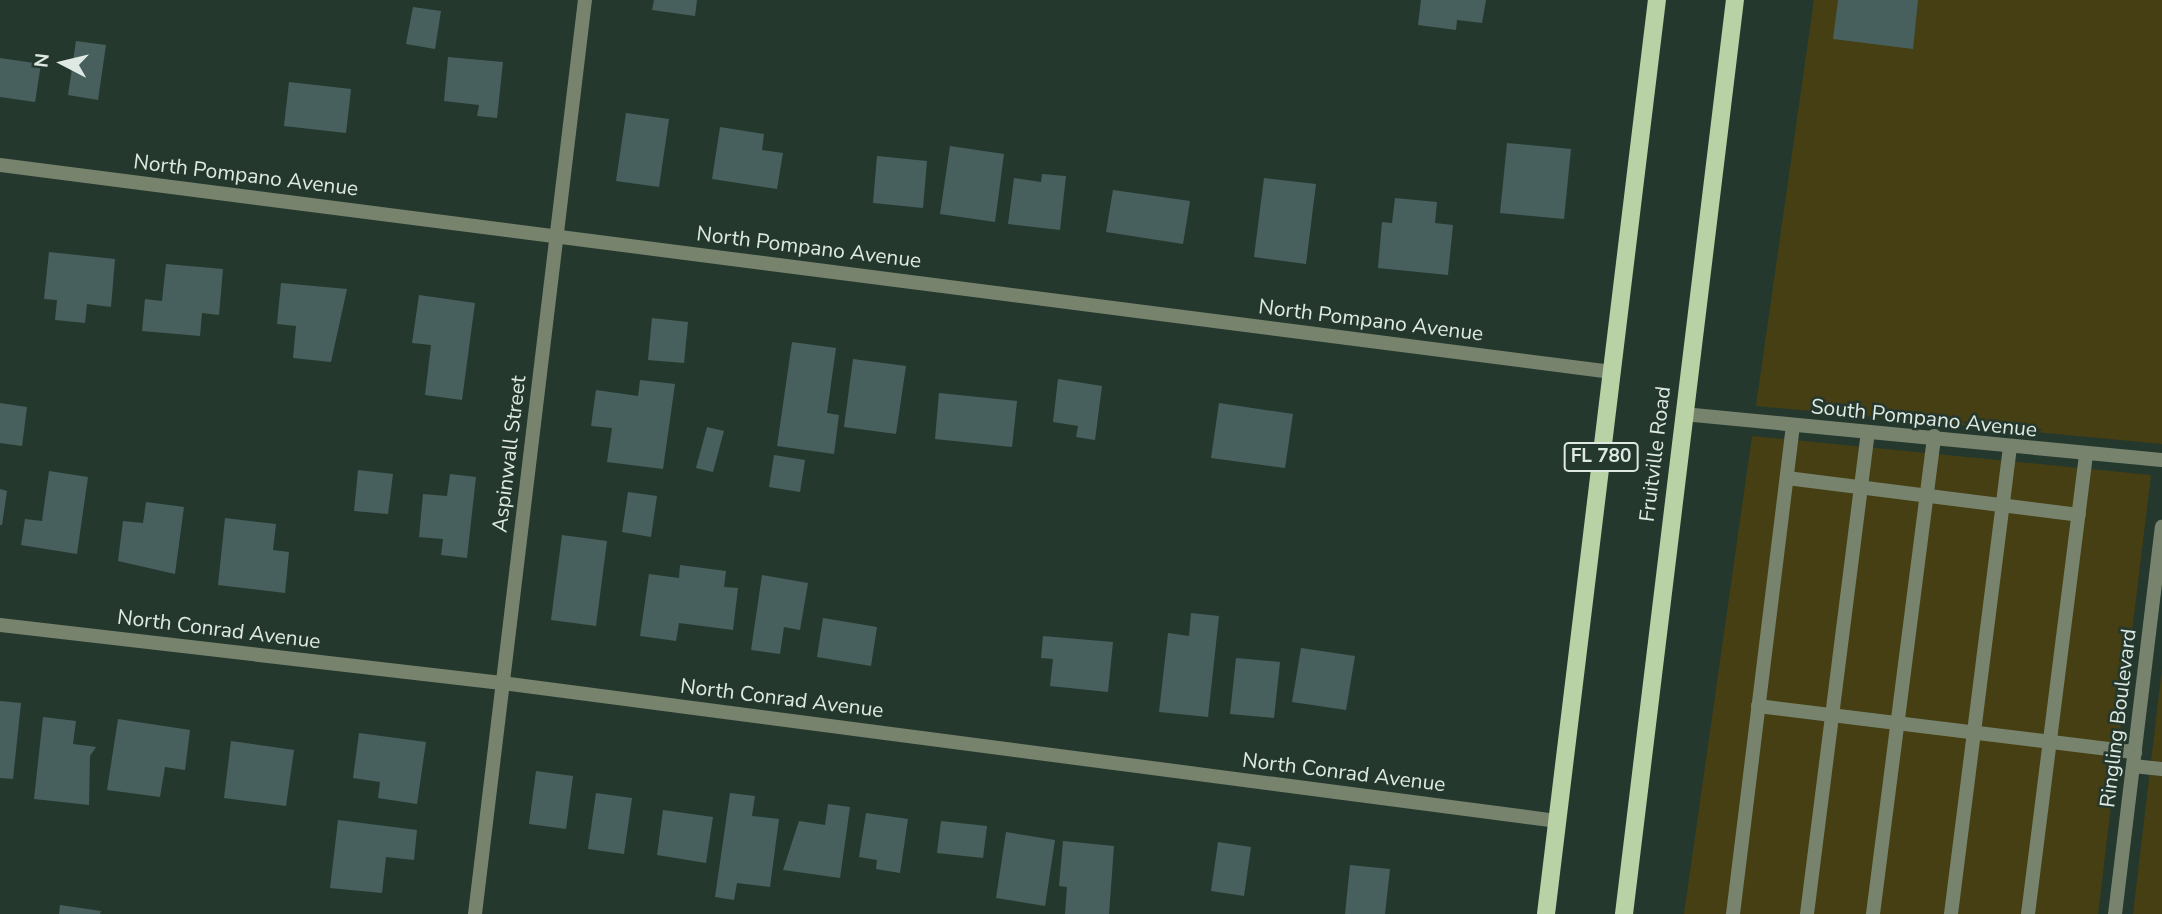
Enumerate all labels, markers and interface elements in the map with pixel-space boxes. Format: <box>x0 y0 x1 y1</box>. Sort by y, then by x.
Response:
north arrow <box>28 28 98 98</box>
text: N <box>28 52 56 69</box>
street label: North Pompano Avenue <box>132 149 360 201</box>
street label: North Pompano Avenue <box>695 221 923 273</box>
street label: North Pompano Avenue <box>1257 294 1485 346</box>
street label: Aspinwall Street <box>487 374 531 534</box>
street label: Fruitville Road <box>1634 385 1676 523</box>
street label: South Pompano Avenue <box>1810 394 2038 442</box>
road number: FL 780 <box>1562 442 1640 472</box>
street label: North Conrad Avenue <box>116 604 322 654</box>
street label: Ringling Boulevard <box>2095 627 2141 809</box>
street label: North Conrad Avenue <box>679 673 885 723</box>
street label: North Conrad Avenue <box>1241 747 1447 797</box>

